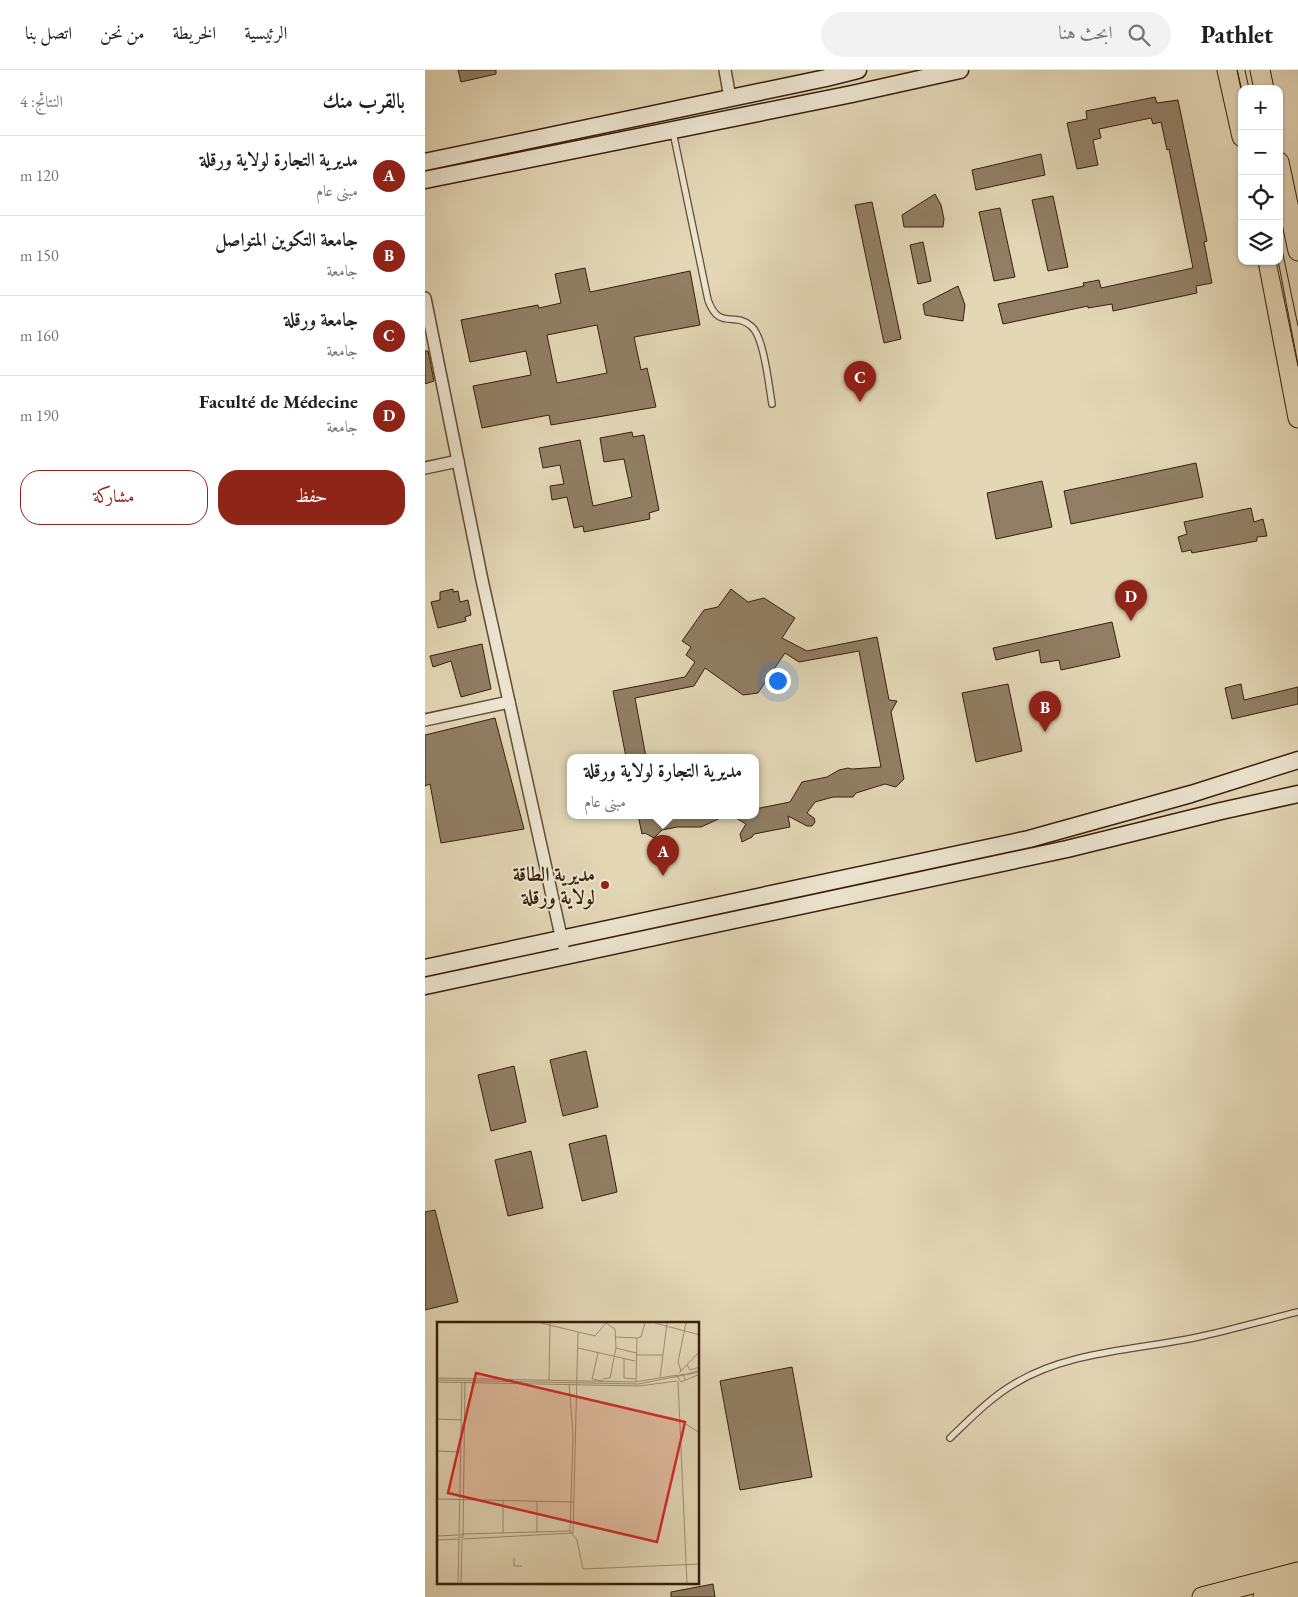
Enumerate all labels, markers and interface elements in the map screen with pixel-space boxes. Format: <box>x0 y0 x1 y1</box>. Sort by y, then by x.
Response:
search box <box>821 12 1171 57</box>
text: Pathlet <box>1201 19 1273 50</box>
text: ابحث هنا <box>1058 20 1113 45</box>
text: اتصل بنا <box>25 21 72 44</box>
text: من نحن <box>100 21 144 44</box>
text: الخريطة <box>172 21 216 44</box>
text: الرئيسية <box>244 21 287 44</box>
icon: search <box>1125 21 1153 49</box>
map controls <box>1238 85 1283 265</box>
button: + <box>1238 85 1283 130</box>
text: بالقرب منك <box>322 87 405 114</box>
text: النتائج: 4 <box>20 91 63 112</box>
button: − <box>1238 130 1283 175</box>
text: مديرية التجارة لولاية ورقلة <box>200 147 358 172</box>
text: 120 m <box>20 165 59 186</box>
text: A <box>383 165 395 186</box>
button: locate <box>1238 175 1283 220</box>
text: مبنى عام <box>316 180 358 201</box>
button: layers <box>1238 220 1283 265</box>
text: جامعة التكوين المتواصل <box>215 227 358 252</box>
text: 150 m <box>20 245 59 266</box>
text: B <box>384 245 394 266</box>
text: جامعة <box>326 260 358 281</box>
text: جامعة ورقلة <box>284 307 358 332</box>
text: 160 m <box>20 325 59 346</box>
text: C <box>383 325 395 346</box>
text: جامعة <box>326 340 358 361</box>
pin: C <box>844 361 876 402</box>
text: Faculté de Médecine <box>199 389 358 414</box>
text: 190 m <box>20 405 59 426</box>
text: D <box>383 405 395 426</box>
text: جامعة <box>326 416 358 437</box>
button: مشاركة <box>20 470 208 525</box>
button: حفظ <box>218 470 405 525</box>
pin: D <box>1115 580 1147 621</box>
your location <box>765 668 791 694</box>
pin: B <box>1029 691 1061 732</box>
popup <box>567 754 759 819</box>
text: مديرية التجارة لولاية ورقلة <box>584 758 742 783</box>
text: مبنى عام <box>584 791 626 812</box>
pin: A <box>647 835 679 876</box>
place label: مديرية الطاقة لولاية ورقلة <box>513 861 595 910</box>
marker: مديرية الطاقة لولاية ورقلة <box>599 879 611 891</box>
inset map <box>437 1322 700 1584</box>

